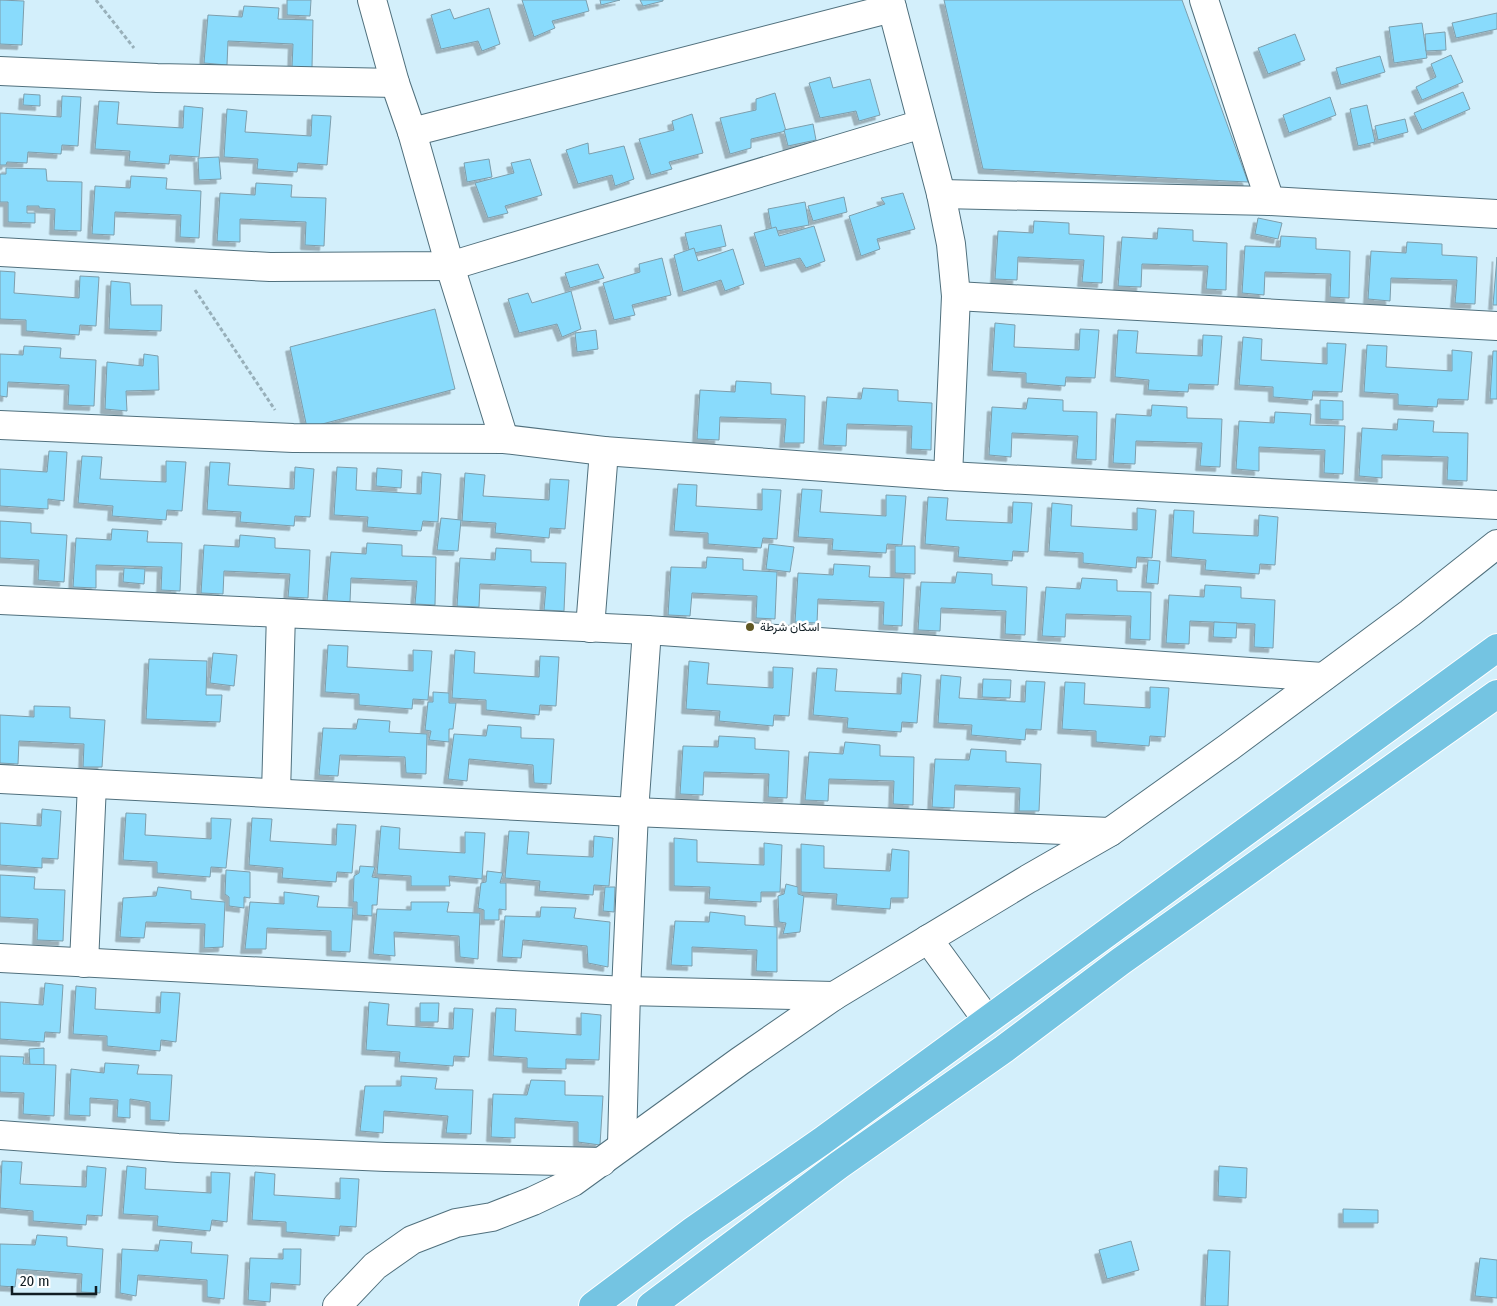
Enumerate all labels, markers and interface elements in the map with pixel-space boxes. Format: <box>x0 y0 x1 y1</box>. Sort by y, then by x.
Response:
place label: اسكان شرطة <box>760 620 820 635</box>
marker: اسكان شرطة <box>744 621 756 633</box>
scale bar <box>12 1264 96 1296</box>
text: 20 m <box>20 1272 50 1290</box>

